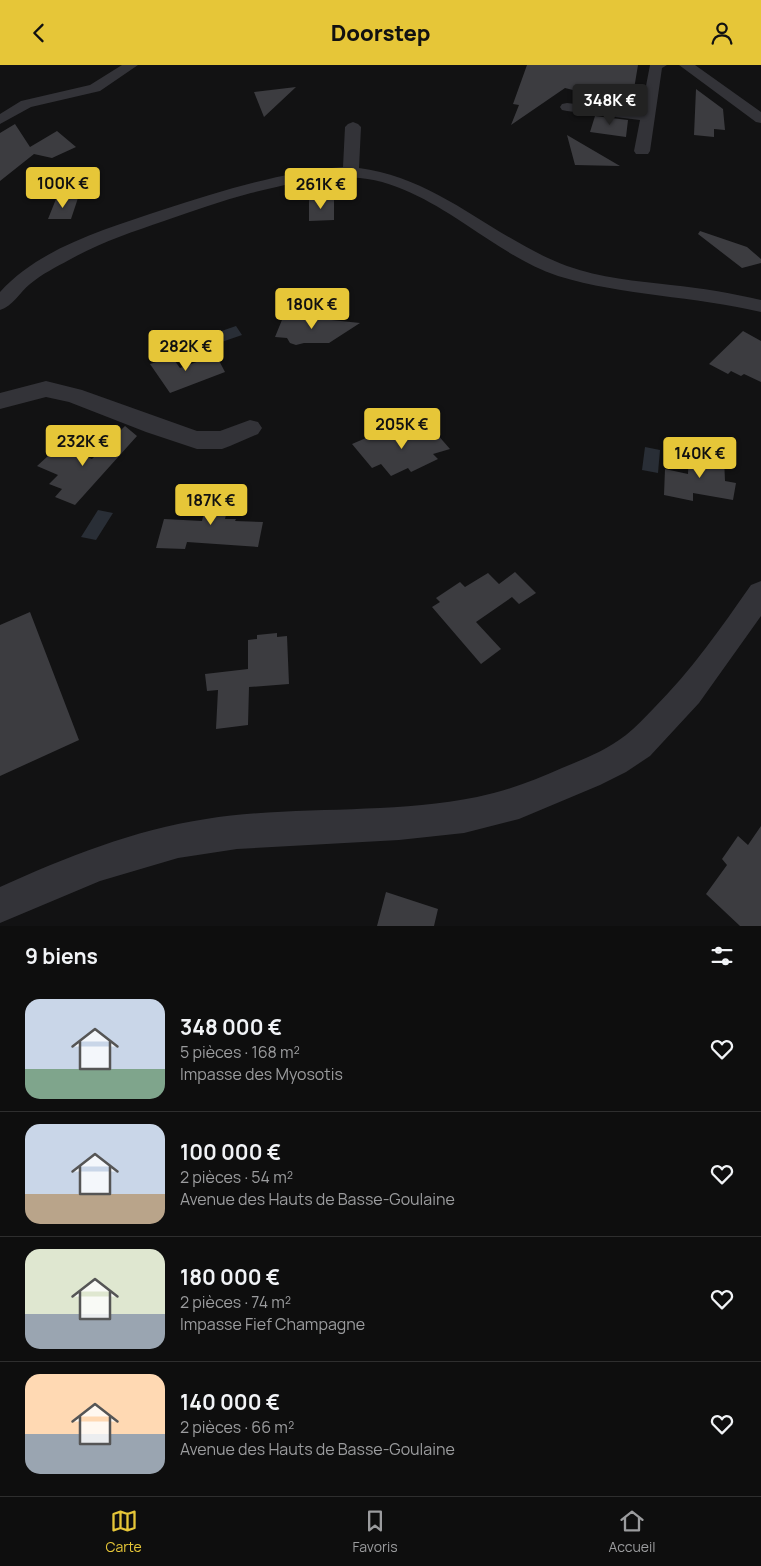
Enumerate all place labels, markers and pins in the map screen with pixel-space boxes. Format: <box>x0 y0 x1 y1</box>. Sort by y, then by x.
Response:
pin: 348K € <box>569 83 651 126</box>
pin: 100K € <box>22 167 104 209</box>
pin: 261K € <box>280 167 362 210</box>
pin: 180K € <box>271 287 353 330</box>
pin: 282K € <box>145 329 227 372</box>
pin: 205K € <box>361 407 443 450</box>
pin: 232K € <box>42 425 124 467</box>
pin: 140K € <box>659 437 741 479</box>
pin: 187K € <box>170 483 252 526</box>

